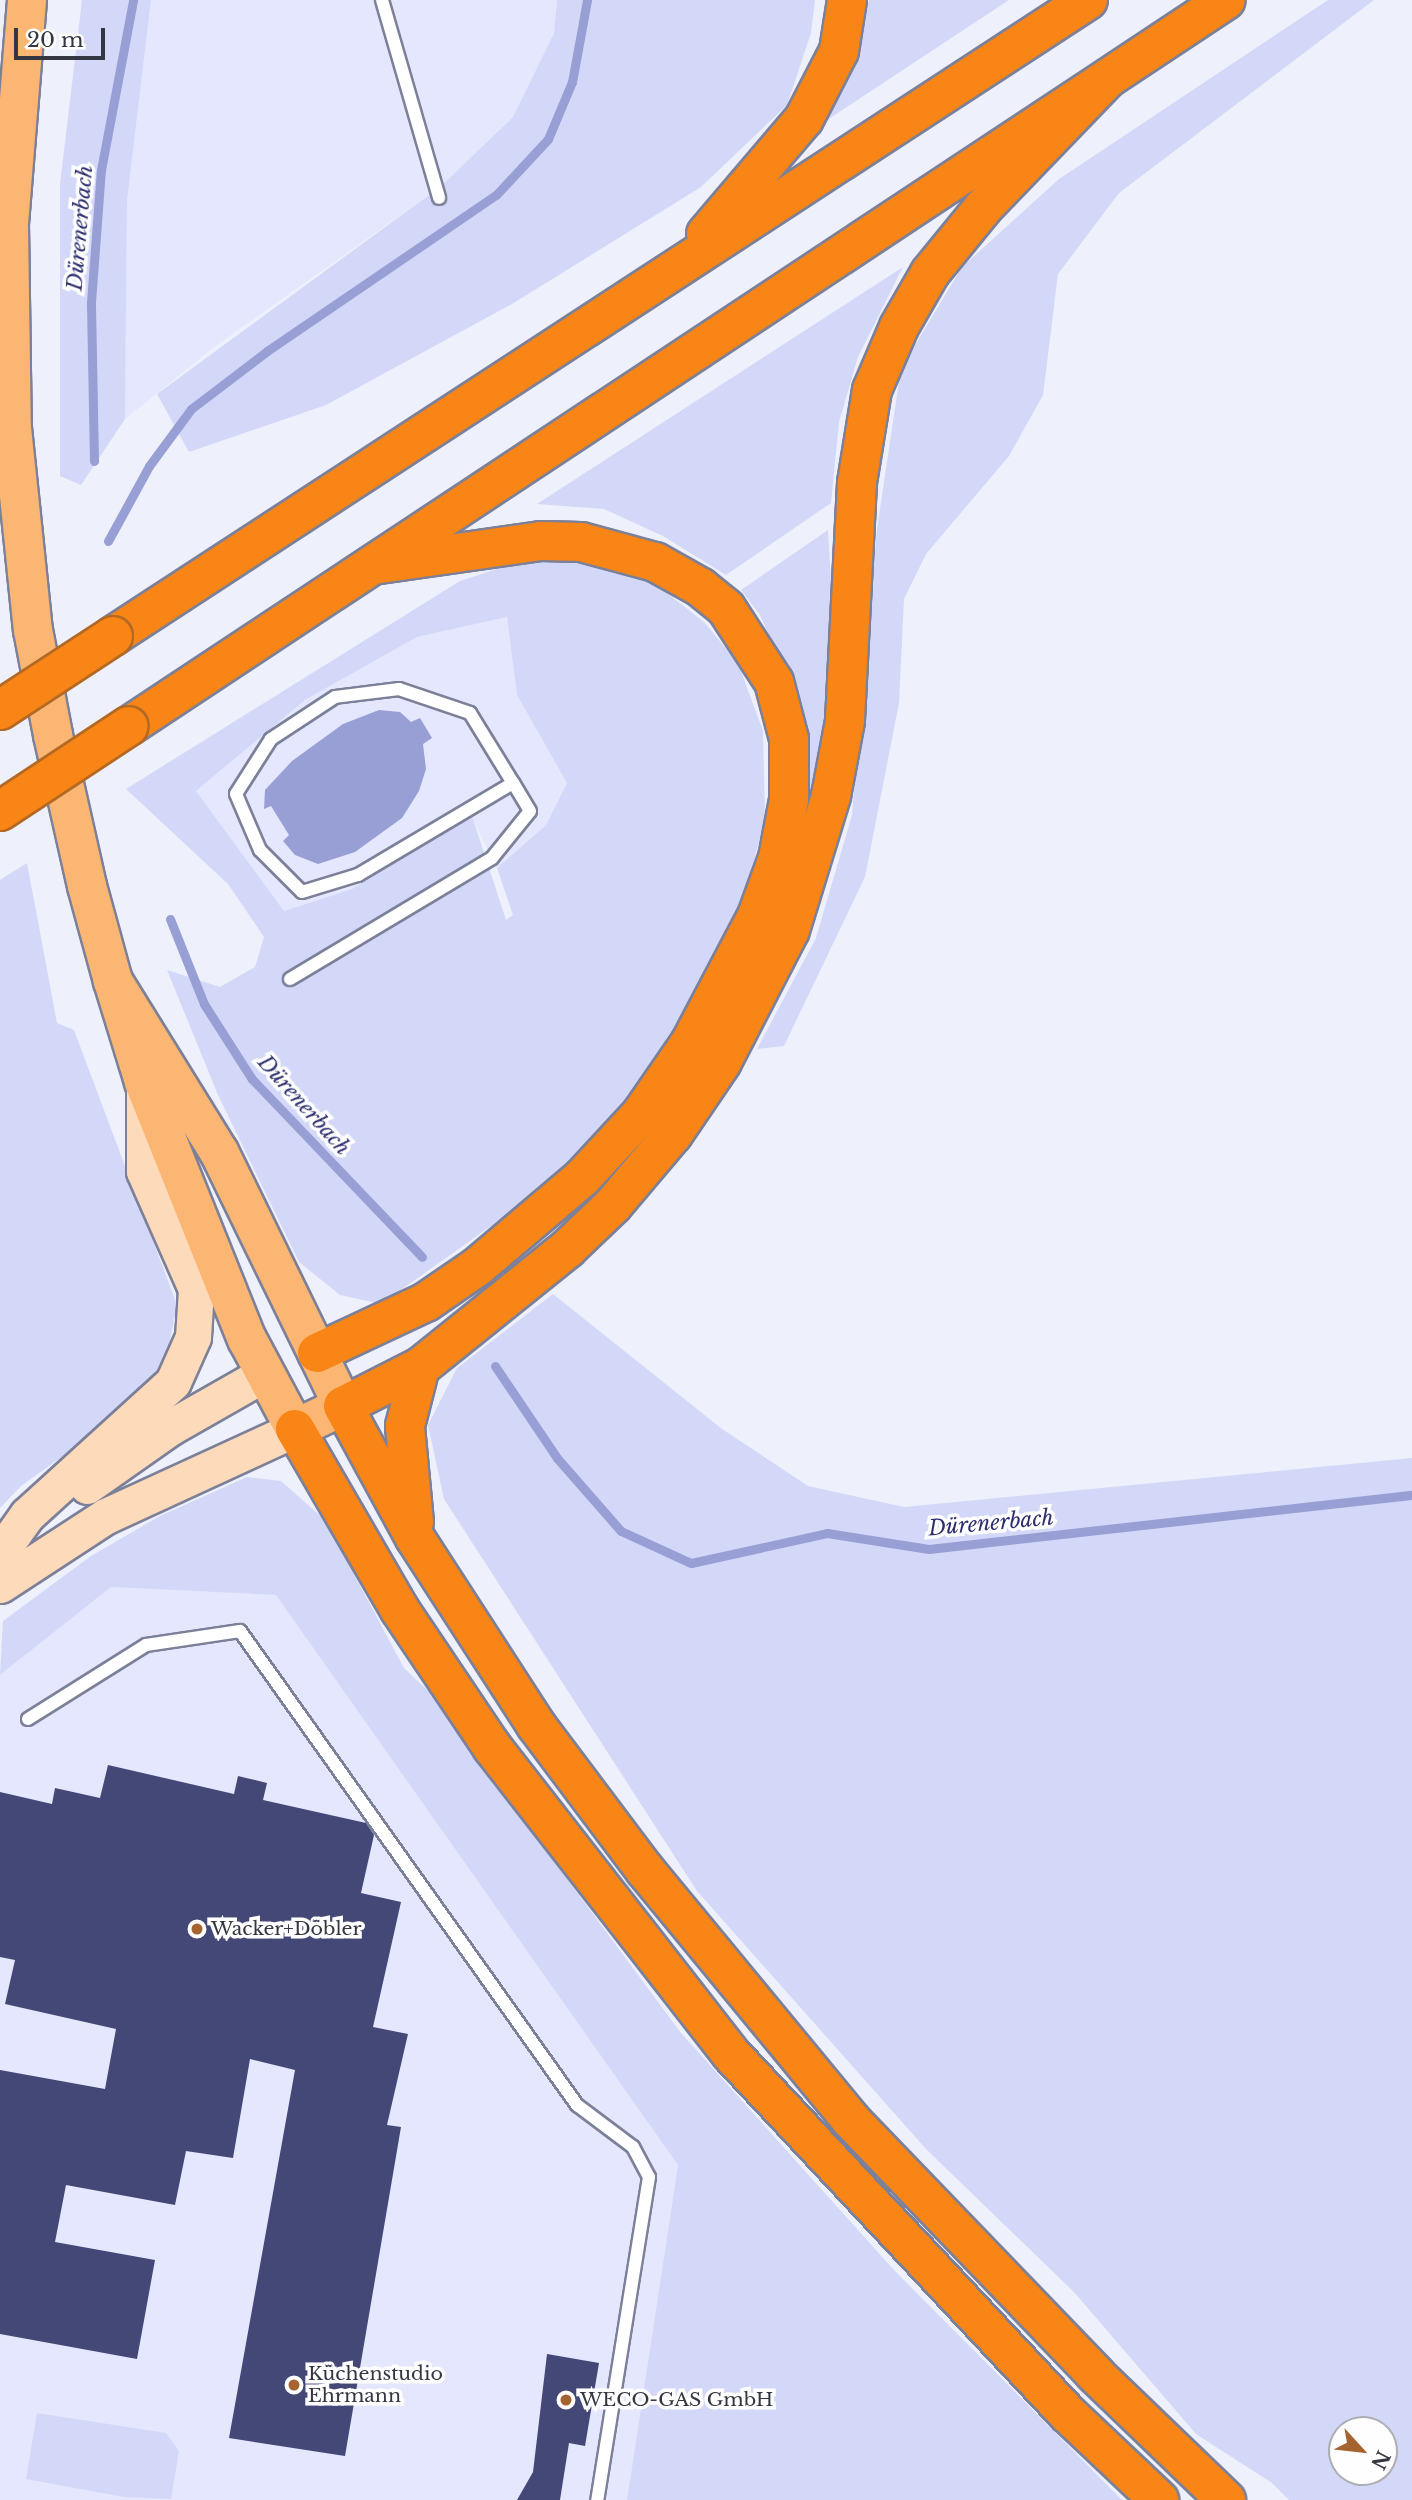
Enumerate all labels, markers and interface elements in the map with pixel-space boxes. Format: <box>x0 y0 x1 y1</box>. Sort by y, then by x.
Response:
scale bar <box>18 14 108 58</box>
text: 20 m <box>27 27 84 53</box>
water label: Dürenerbach <box>62 164 98 292</box>
water label: Dürenerbach <box>253 1050 355 1160</box>
water label: Dürenerbach <box>927 1505 1055 1541</box>
place label: Wacker+Döbler <box>211 1918 362 1940</box>
marker: Wacker+Döbler <box>189 1921 205 1937</box>
place label: Küchenstudio Ehrmann <box>308 2363 443 2407</box>
marker: Küchenstudio Ehrmann <box>286 2377 302 2393</box>
place label: WECO-GAS GmbH <box>580 2389 773 2411</box>
marker: WECO-GAS GmbH <box>558 2392 574 2408</box>
north arrow <box>1328 2416 1398 2486</box>
text: N <box>1366 2447 1395 2473</box>

